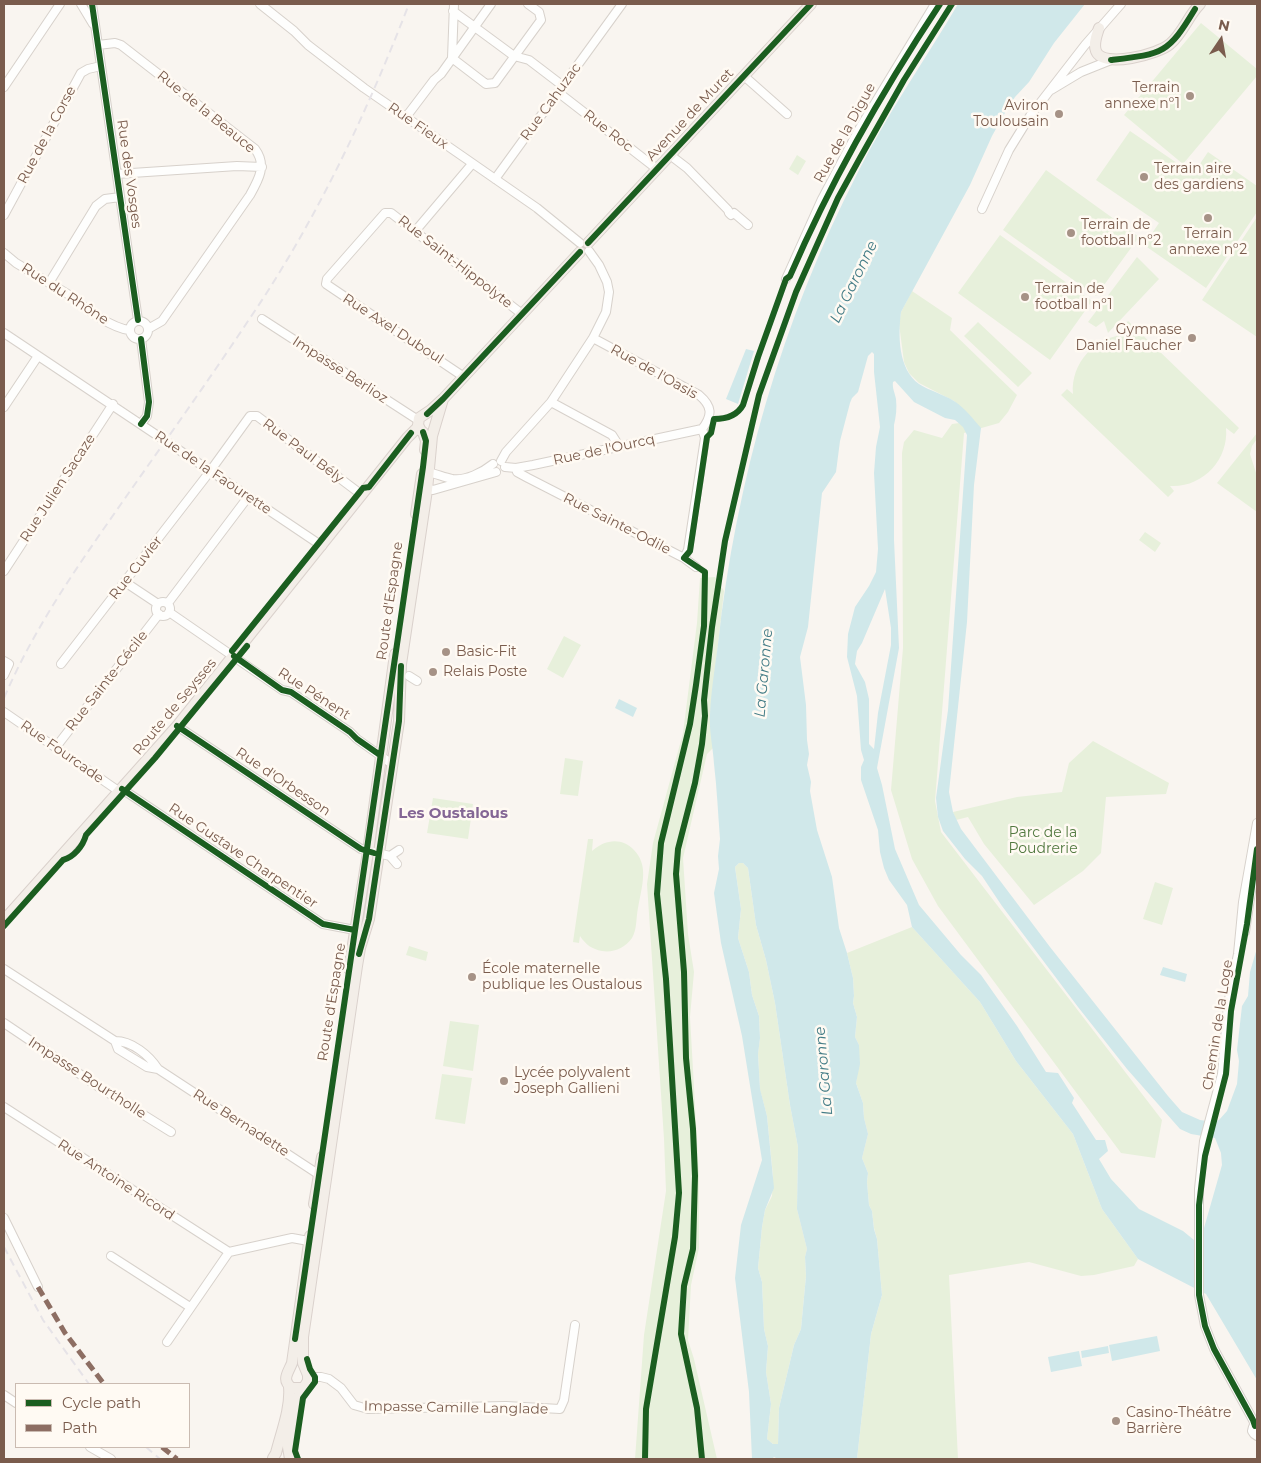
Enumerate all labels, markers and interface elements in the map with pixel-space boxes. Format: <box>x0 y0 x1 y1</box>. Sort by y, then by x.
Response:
north arrow <box>1196 15 1246 65</box>
text: N <box>1217 15 1232 35</box>
street label: Rue Cahuzac <box>517 60 585 144</box>
street label: Avenue de Muret <box>643 65 737 165</box>
street label: Rue de la Beauce <box>153 67 259 157</box>
street label: Rue de la Digue <box>811 80 879 186</box>
place label: Terrain annexe n°1 <box>1105 80 1180 112</box>
street label: Rue de la Corse <box>14 83 80 187</box>
marker: Terrain annexe n°1 <box>1184 90 1196 102</box>
place label: Aviron Toulousain <box>973 98 1049 130</box>
street label: Rue Fieux <box>385 99 451 153</box>
street label: Rue Roc <box>580 106 636 156</box>
marker: Aviron Toulousain <box>1053 108 1065 120</box>
street label: Rue des Vosges <box>113 119 145 229</box>
place label: Terrain aire des gardiens <box>1154 161 1244 193</box>
marker: Terrain aire des gardiens <box>1138 171 1150 183</box>
street label: Rue Saint-Hippolyte <box>394 212 516 312</box>
marker: Terrain annexe n°2 <box>1202 212 1214 224</box>
place label: Terrain de football n°2 <box>1081 217 1161 250</box>
place label: Terrain annexe n°2 <box>1169 226 1247 258</box>
marker: Terrain de football n°2 <box>1065 227 1077 239</box>
water label: La Garonne <box>826 238 882 326</box>
street label: Rue du Rhône <box>18 260 112 328</box>
place label: Terrain de football n°1 <box>1035 281 1112 314</box>
street label: Rue Axel Duboul <box>339 290 447 368</box>
marker: Terrain de football n°1 <box>1019 291 1031 303</box>
place label: Gymnase Daniel Faucher <box>1076 322 1182 354</box>
marker: Gymnase Daniel Faucher <box>1186 332 1198 344</box>
street label: Impasse Berlioz <box>289 333 391 407</box>
street label: Rue de l'Oasis <box>607 341 701 403</box>
street label: Rue Paul Bély <box>259 415 347 487</box>
street label: Rue de la Faourette <box>151 428 275 518</box>
street label: Rue Julien Sacaze <box>17 431 99 545</box>
street label: Rue de l'Ourcq <box>552 431 656 469</box>
street label: Rue Sainte-Odile <box>560 490 674 558</box>
street label: Rue Cuvier <box>106 533 166 603</box>
street label: Route d'Espagne <box>373 541 407 661</box>
street label: Rue Sainte-Cécile <box>63 627 151 735</box>
water label: La Garonne <box>751 628 777 718</box>
place label: Basic-Fit <box>456 644 517 660</box>
marker: Basic-Fit <box>440 646 452 658</box>
street label: Route de Seysses <box>130 655 220 759</box>
street label: Rue Pénent <box>275 664 353 724</box>
place label: Relais Poste <box>443 664 527 680</box>
marker: Relais Poste <box>427 666 439 678</box>
street label: Rue Fourcade <box>17 717 107 787</box>
street label: Rue d'Orbesson <box>232 744 334 820</box>
street label: Rue Gustave Charpentier <box>165 800 321 912</box>
district label: Les Oustalous <box>398 805 508 823</box>
park label: Parc de la Poudrerie <box>1008 825 1078 858</box>
street label: Route d'Espagne <box>314 942 350 1062</box>
street label: Chemin de la Loge <box>1199 959 1237 1091</box>
place label: École maternelle publique les Oustalous <box>482 961 642 994</box>
marker: École maternelle publique les Oustalous <box>466 971 478 983</box>
water label: La Garonne <box>811 1026 837 1116</box>
street label: Impasse Bourtholle <box>25 1034 149 1122</box>
place label: Lycée polyvalent Joseph Gallieni <box>514 1065 630 1098</box>
marker: Lycée polyvalent Joseph Gallieni <box>498 1075 510 1087</box>
street label: Rue Bernadette <box>190 1086 292 1160</box>
street label: Rue Antoine Ricord <box>54 1136 178 1224</box>
legend <box>15 1383 190 1448</box>
text: Cycle path <box>62 1393 141 1412</box>
street label: Impasse Camille Langlade <box>364 1398 548 1418</box>
place label: Casino-Théâtre Barrière <box>1126 1405 1232 1438</box>
marker: Casino-Théâtre Barrière <box>1110 1415 1122 1427</box>
text: Path <box>62 1418 98 1437</box>

